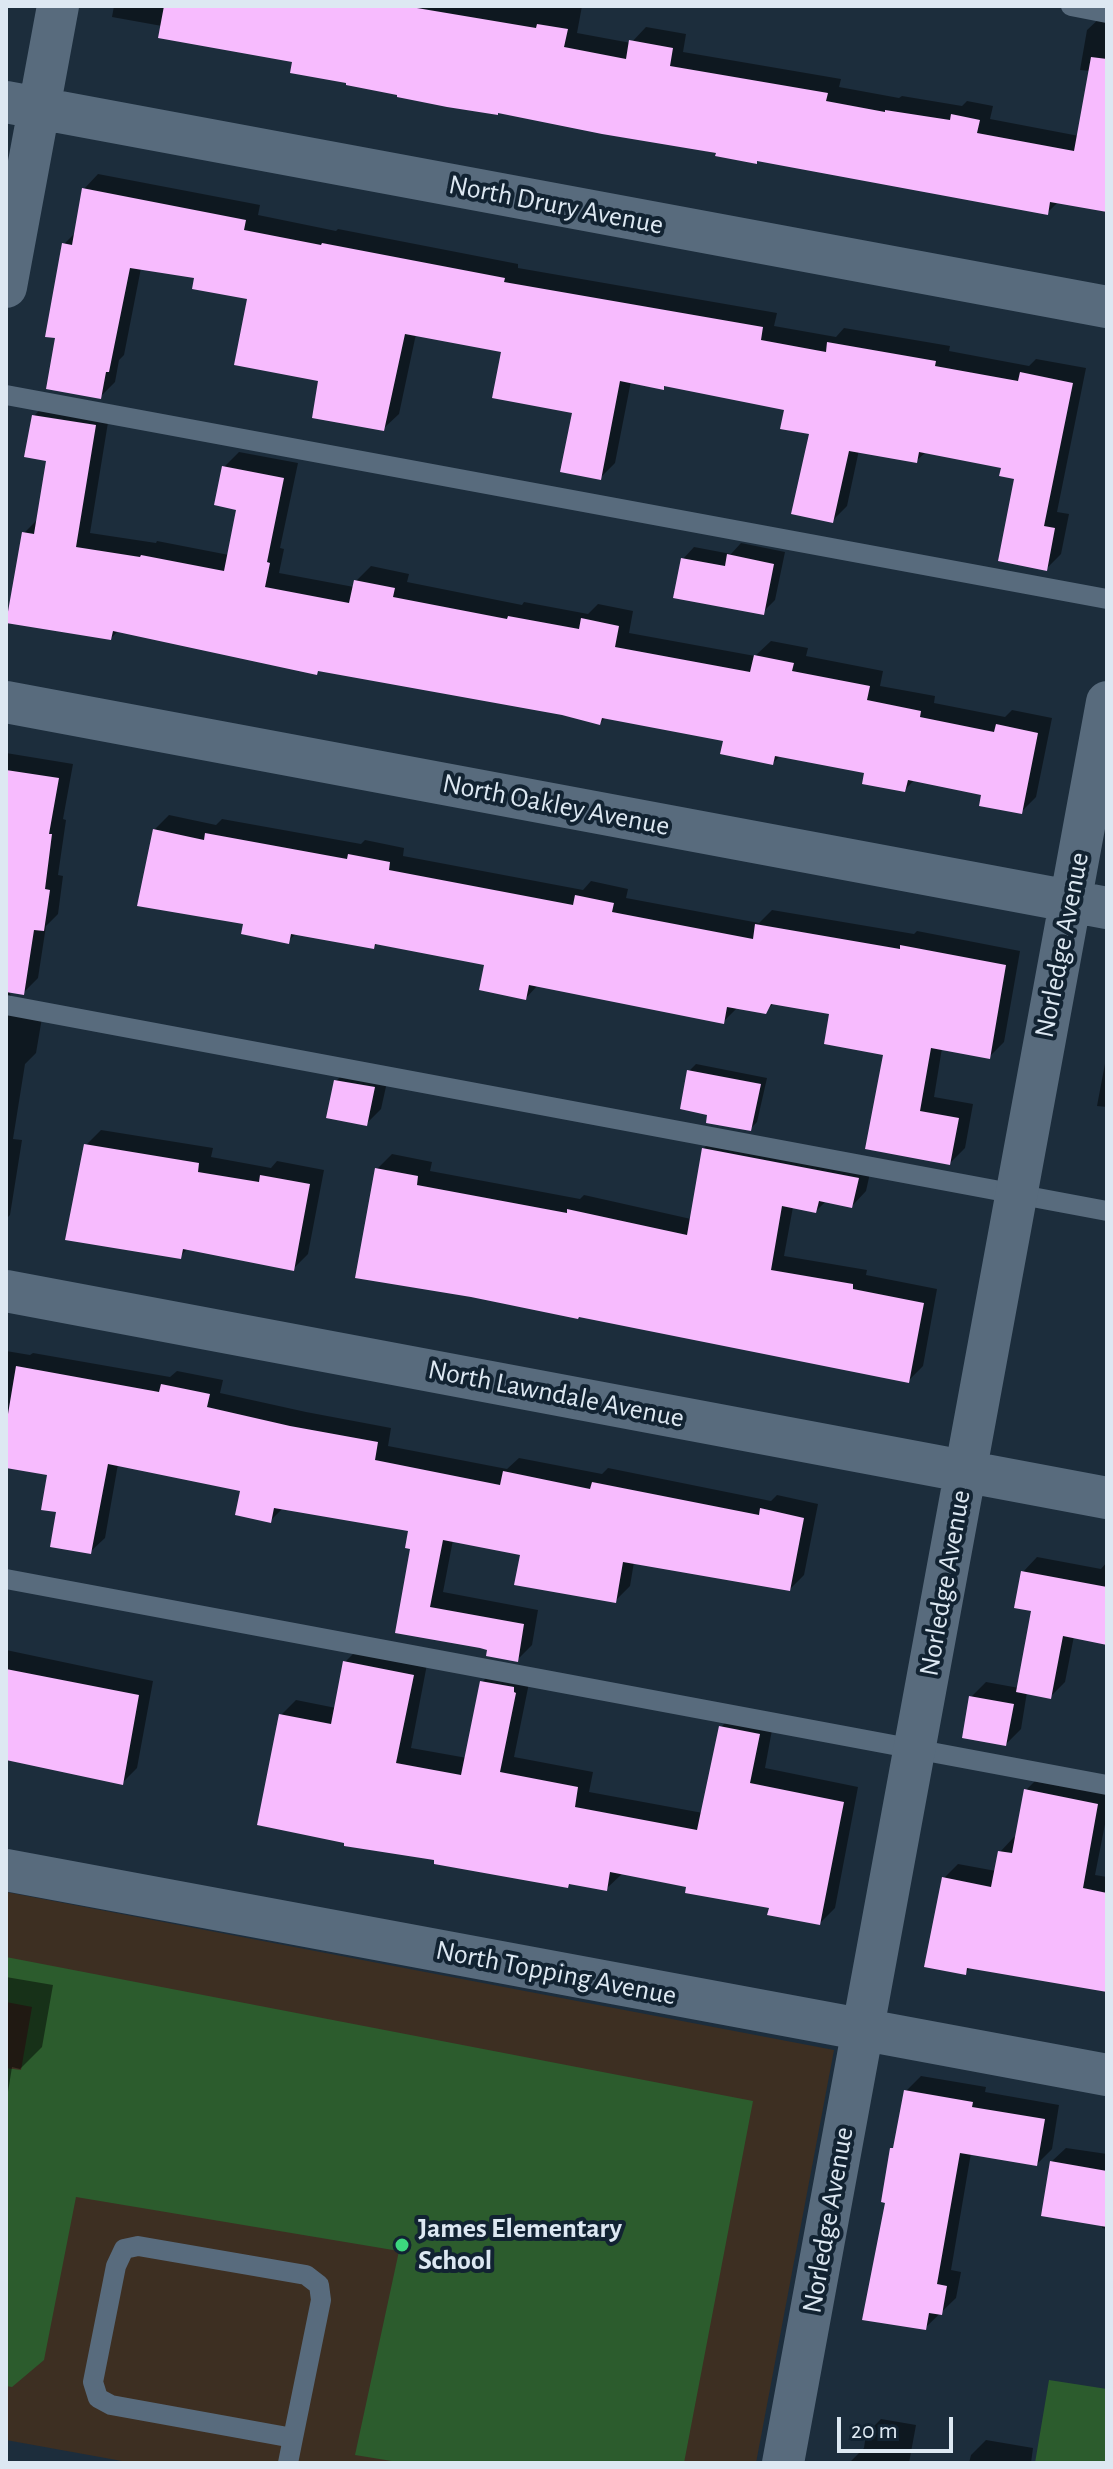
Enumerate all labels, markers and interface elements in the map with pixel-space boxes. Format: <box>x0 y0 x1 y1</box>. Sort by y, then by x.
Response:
street label: North Drury Avenue <box>446 168 666 242</box>
street label: North Oakley Avenue <box>440 766 672 844</box>
street label: Norledge Avenue <box>1028 849 1096 1041</box>
street label: North Lawndale Avenue <box>425 1353 687 1435</box>
street label: Norledge Avenue <box>912 1487 978 1679</box>
street label: North Topping Avenue <box>433 1933 679 2013</box>
street label: Norledge Avenue <box>795 2124 861 2316</box>
place label: James Elementary School <box>418 2212 622 2278</box>
marker: James Elementary School <box>393 2236 411 2254</box>
scale bar <box>841 2401 957 2451</box>
text: 20 m <box>851 2419 898 2443</box>

